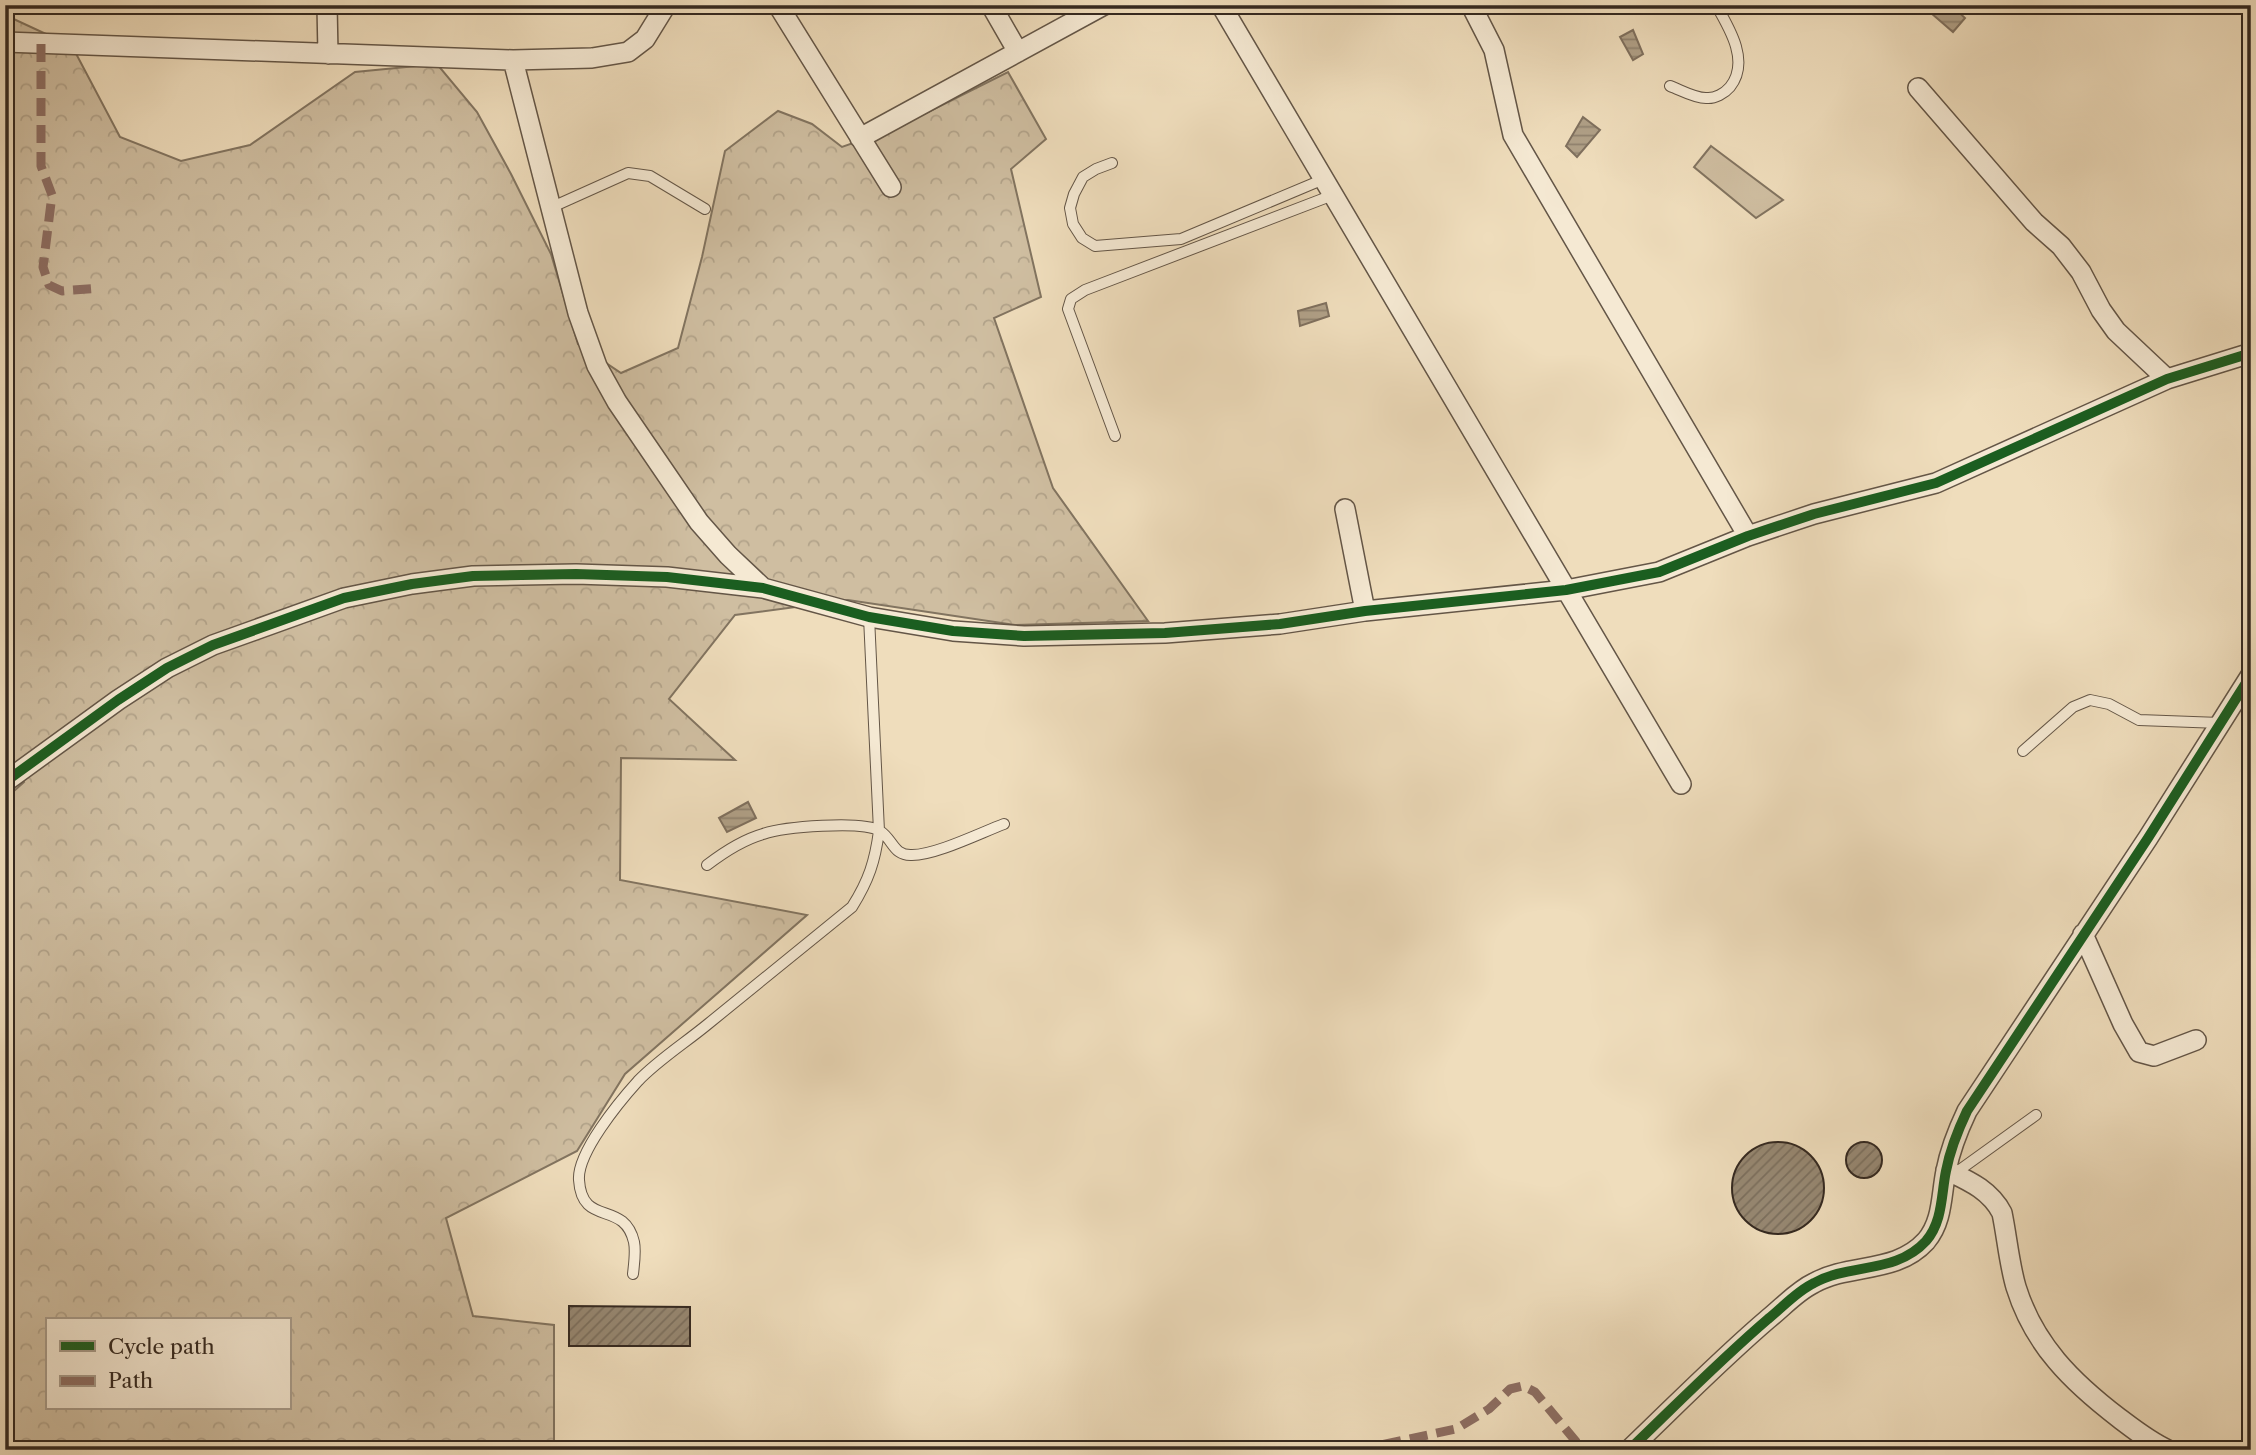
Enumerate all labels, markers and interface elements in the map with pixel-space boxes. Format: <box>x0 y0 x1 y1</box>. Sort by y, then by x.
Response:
legend <box>46 1318 290 1410</box>
text: Cycle path <box>108 1334 215 1359</box>
text: Path <box>108 1368 153 1393</box>

